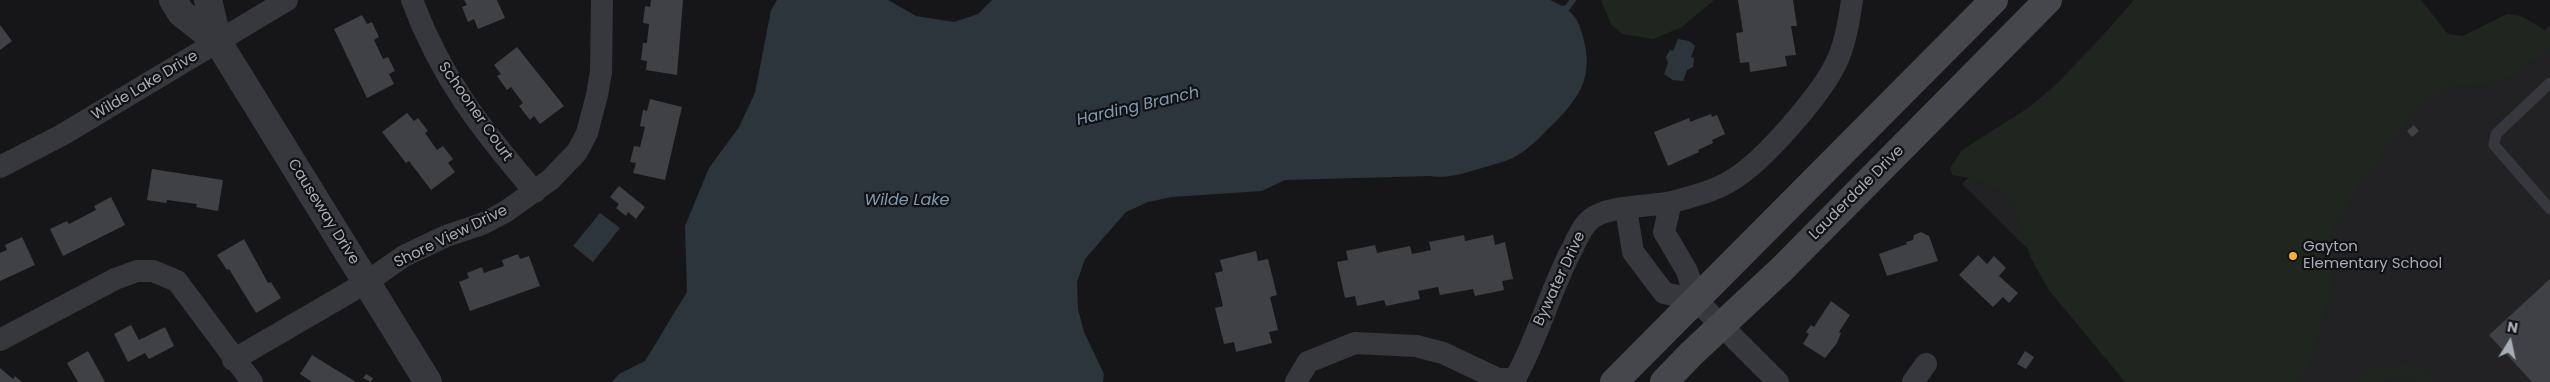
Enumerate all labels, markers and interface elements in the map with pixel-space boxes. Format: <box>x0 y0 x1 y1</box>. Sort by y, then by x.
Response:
street label: Wilde Lake Drive <box>89 47 201 125</box>
street label: Schooner Court <box>434 59 516 165</box>
water label: Harding Branch <box>1075 84 1201 130</box>
street label: Lauderdale Drive <box>1806 142 1908 244</box>
street label: Causeway Drive <box>283 156 363 268</box>
water label: Wilde Lake <box>865 191 949 211</box>
street label: Shore View Drive <box>391 202 511 272</box>
street label: Bywater Drive <box>1530 229 1590 329</box>
place label: Gayton Elementary School <box>2303 238 2442 273</box>
marker: Gayton Elementary School <box>2287 250 2299 262</box>
text: N <box>2506 316 2520 338</box>
north arrow <box>2485 317 2535 367</box>

